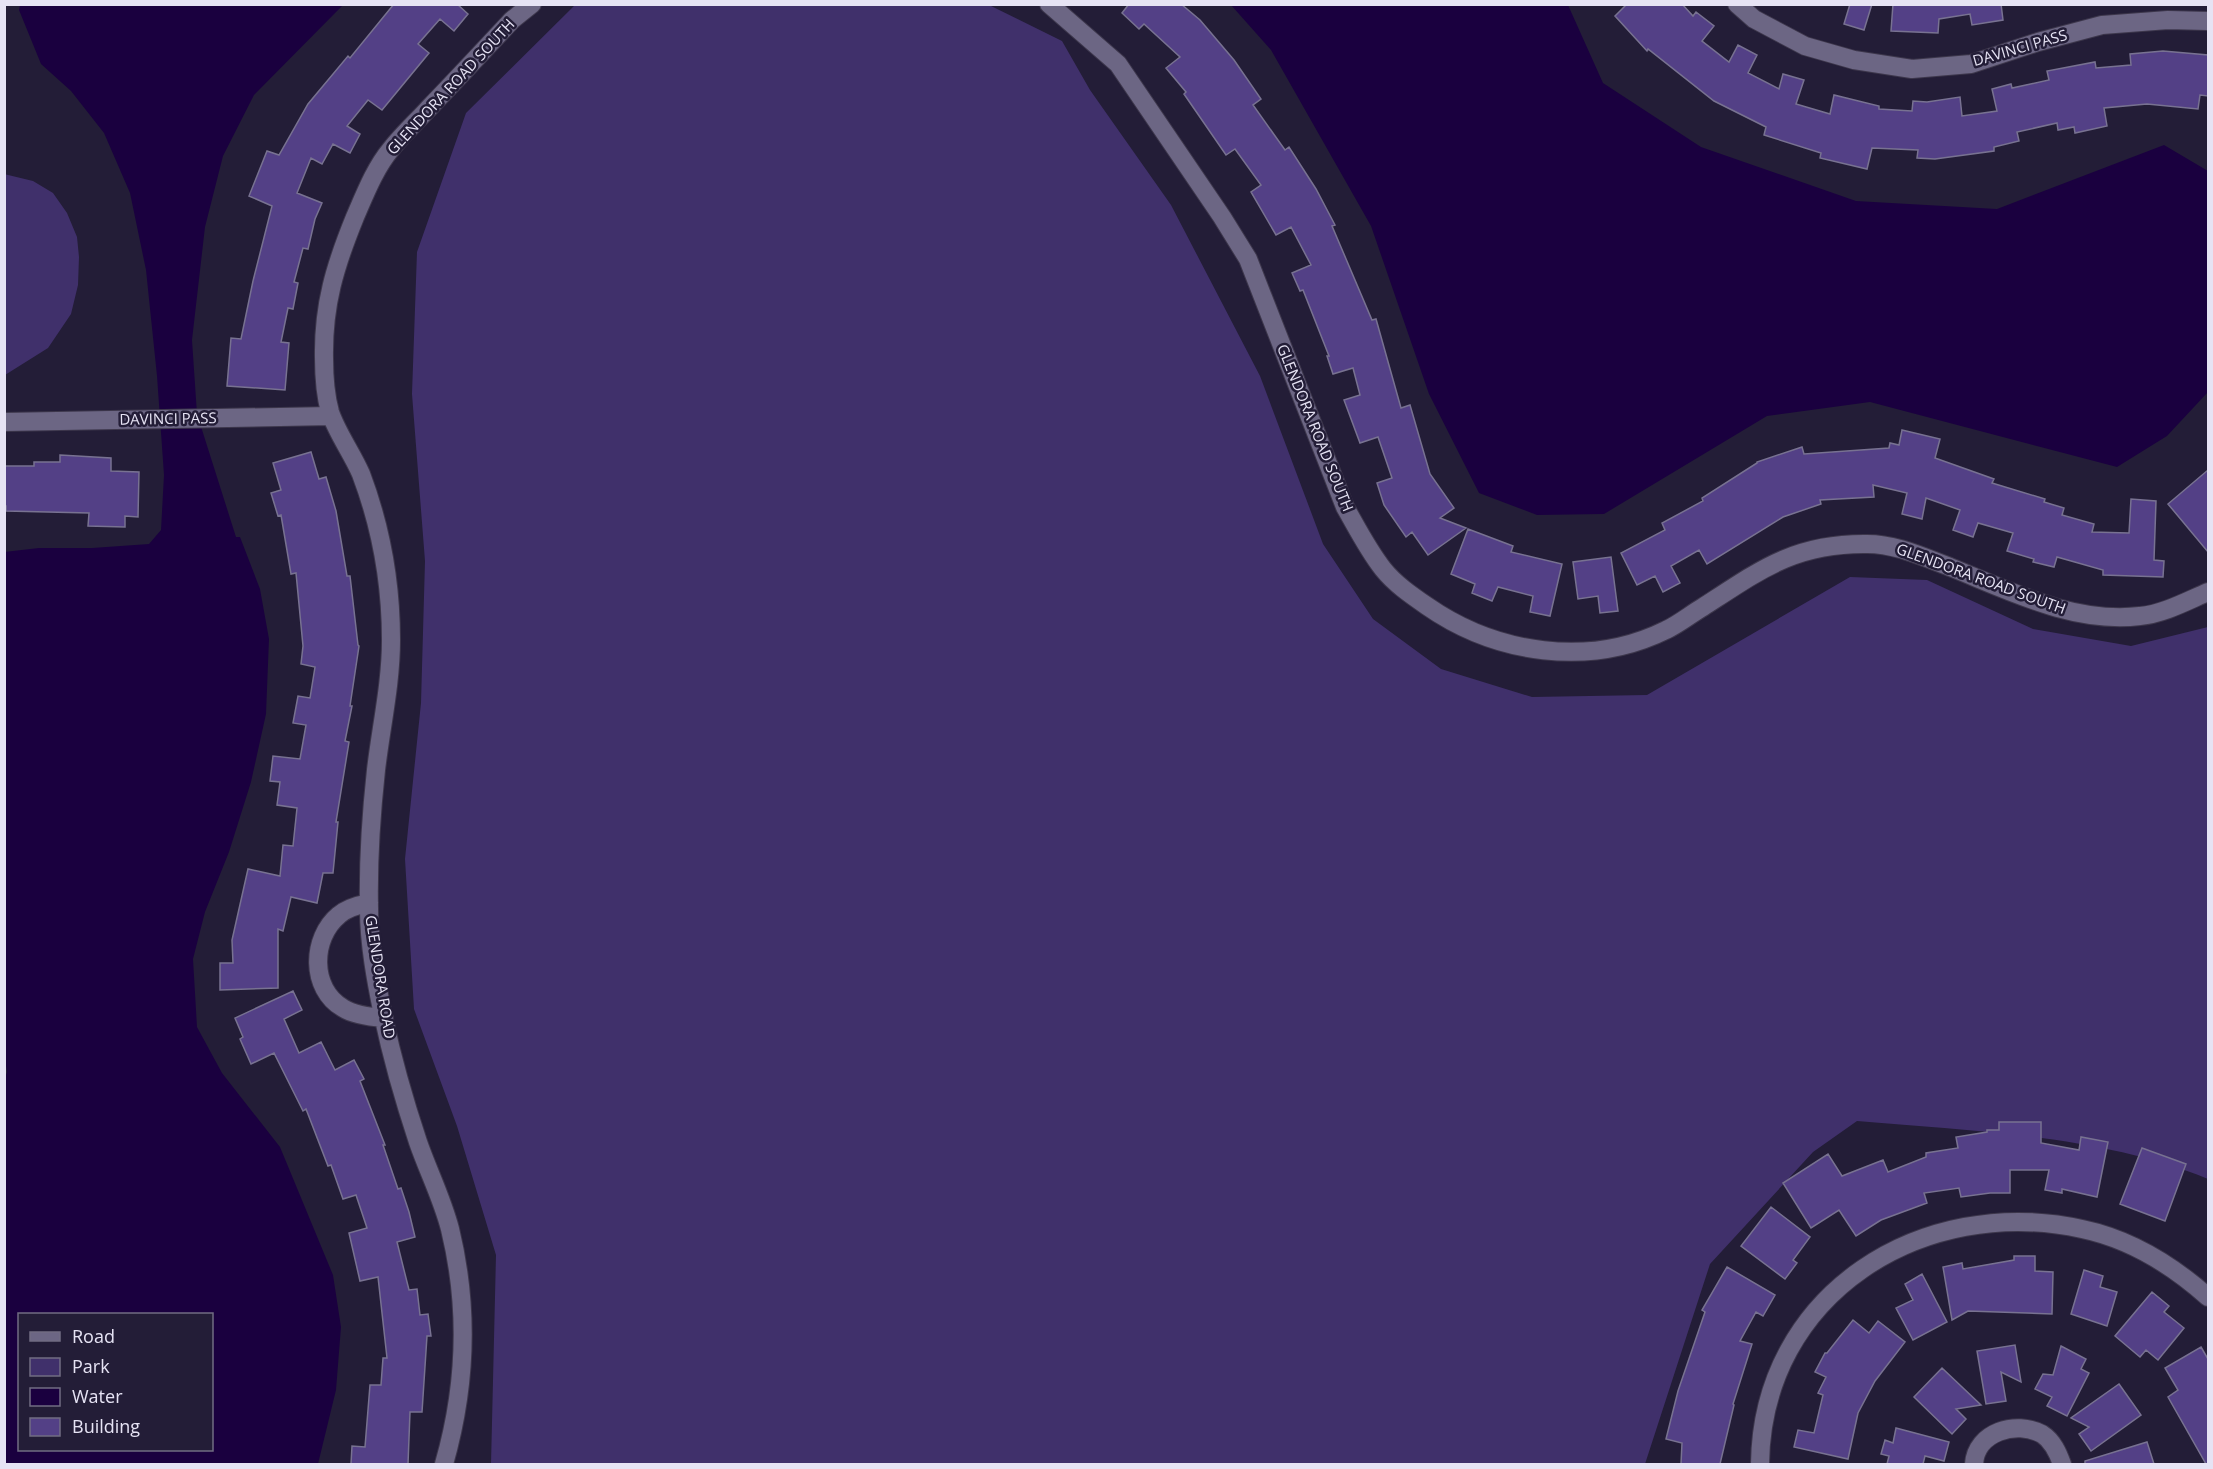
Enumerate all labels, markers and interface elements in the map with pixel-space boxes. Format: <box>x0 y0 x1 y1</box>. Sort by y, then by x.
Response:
street label: GLENDORA ROAD SOUTH <box>382 14 519 159</box>
street label: DAVINCI PASS <box>1970 24 2069 70</box>
street label: GLENDORA ROAD SOUTH <box>1273 341 1359 514</box>
street label: DAVINCI PASS <box>119 407 217 429</box>
street label: GLENDORA ROAD SOUTH <box>1894 538 2069 618</box>
street label: GLENDORA ROAD <box>361 914 401 1040</box>
legend <box>18 1313 213 1451</box>
text: Road <box>72 1324 115 1348</box>
text: Park <box>72 1354 110 1378</box>
text: Water <box>72 1384 123 1408</box>
text: Building <box>72 1414 140 1438</box>

